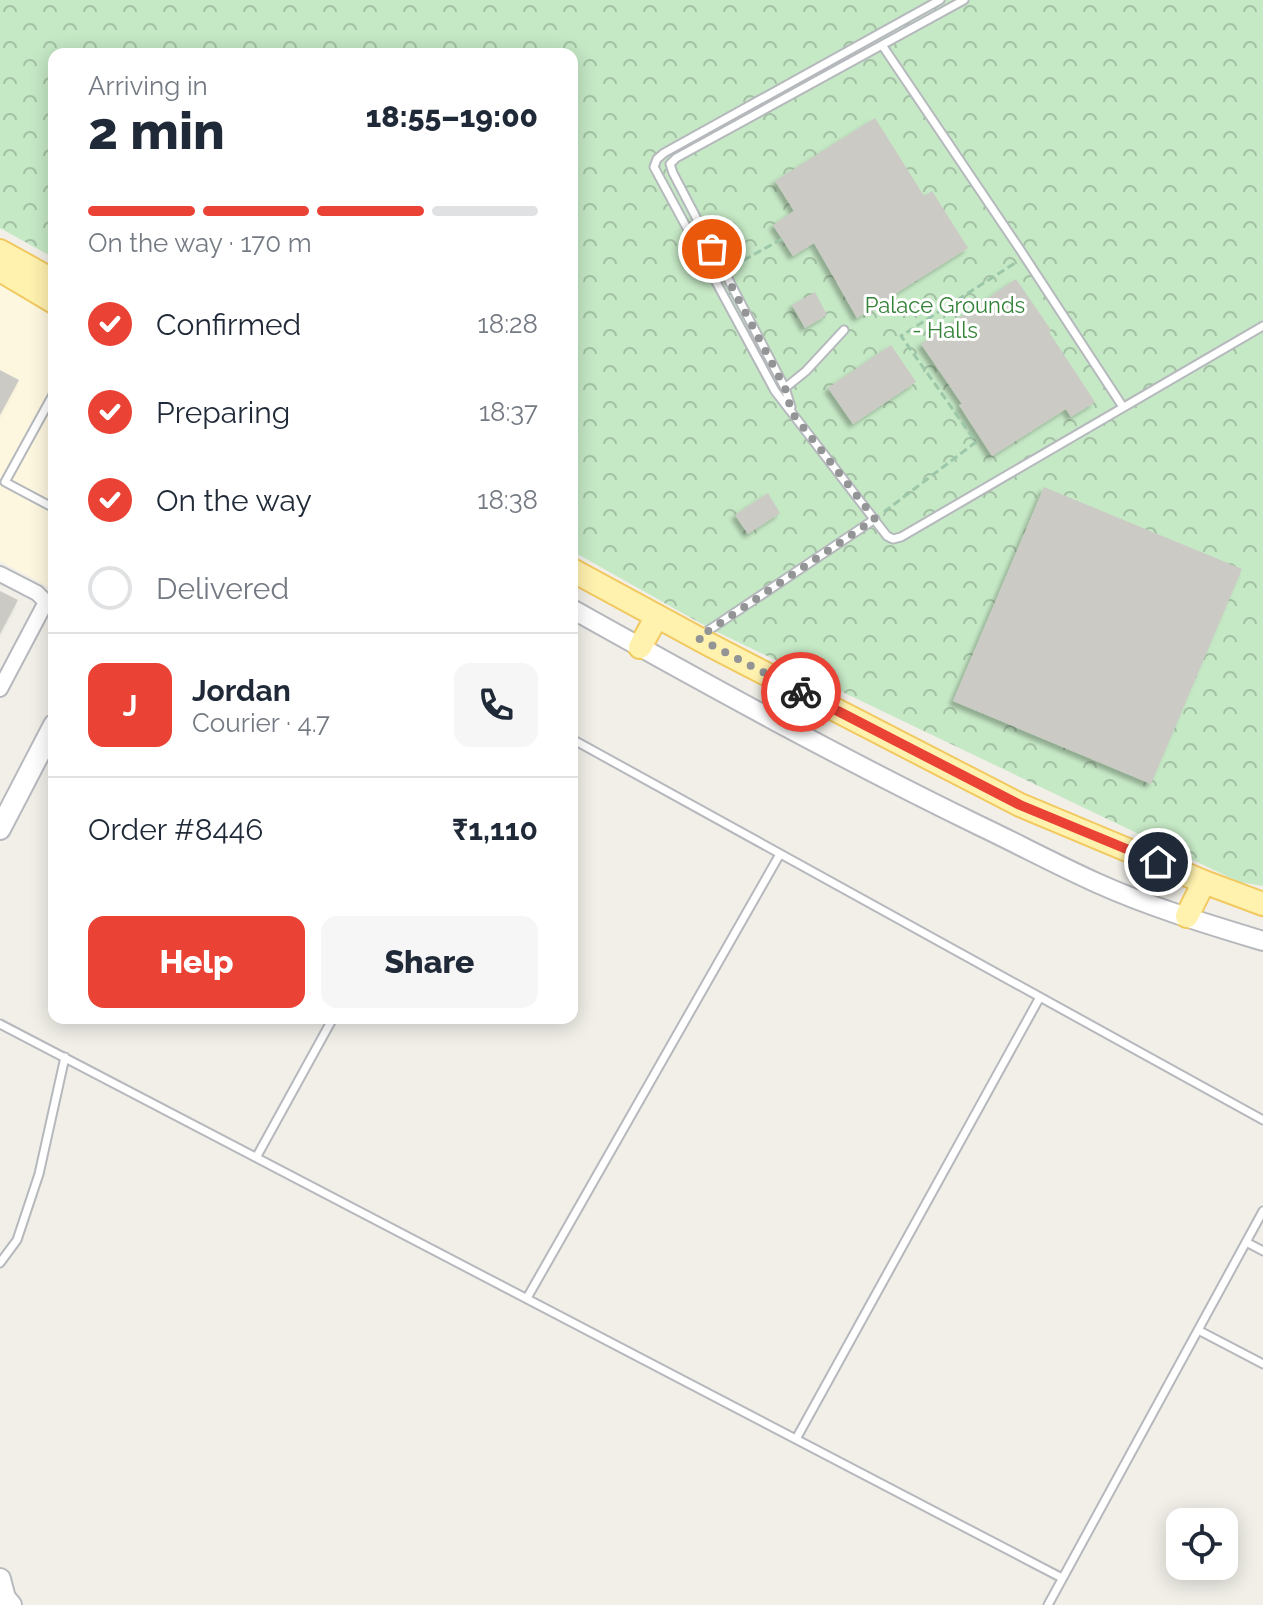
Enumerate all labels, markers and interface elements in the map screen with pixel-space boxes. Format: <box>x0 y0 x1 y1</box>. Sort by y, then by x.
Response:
text: Arriving in <box>88 71 208 101</box>
text: 18:55–19:00 <box>366 99 538 134</box>
text: 2 min <box>88 100 225 161</box>
pin <box>678 215 746 283</box>
icon: bag <box>690 227 734 271</box>
text: On the way · 170 m <box>88 228 312 258</box>
park label: Palace Grounds - Halls <box>865 292 1025 343</box>
icon: check <box>88 302 132 346</box>
text: Confirmed <box>156 307 301 342</box>
text: 18:28 <box>478 309 538 339</box>
icon: check <box>88 390 132 434</box>
text: Preparing <box>156 395 290 430</box>
text: 18:37 <box>479 397 538 427</box>
icon: check <box>88 478 132 522</box>
text: On the way <box>156 483 312 518</box>
text: 18:38 <box>477 485 538 515</box>
text: Delivered <box>156 571 289 606</box>
courier <box>761 652 841 732</box>
button: phone <box>454 663 538 747</box>
icon: bike <box>779 670 823 714</box>
text: Jordan <box>192 673 291 708</box>
text: J <box>123 688 137 723</box>
text: Courier · 4.7 <box>192 708 330 738</box>
text: Order #8446 <box>88 812 263 847</box>
text: ₹1,110 <box>452 812 538 847</box>
pin <box>1124 828 1192 896</box>
icon: home <box>1136 840 1180 884</box>
button: Help <box>88 916 305 1008</box>
button: Share <box>321 916 538 1008</box>
map controls <box>1166 1508 1238 1580</box>
button: locate <box>1166 1508 1238 1580</box>

